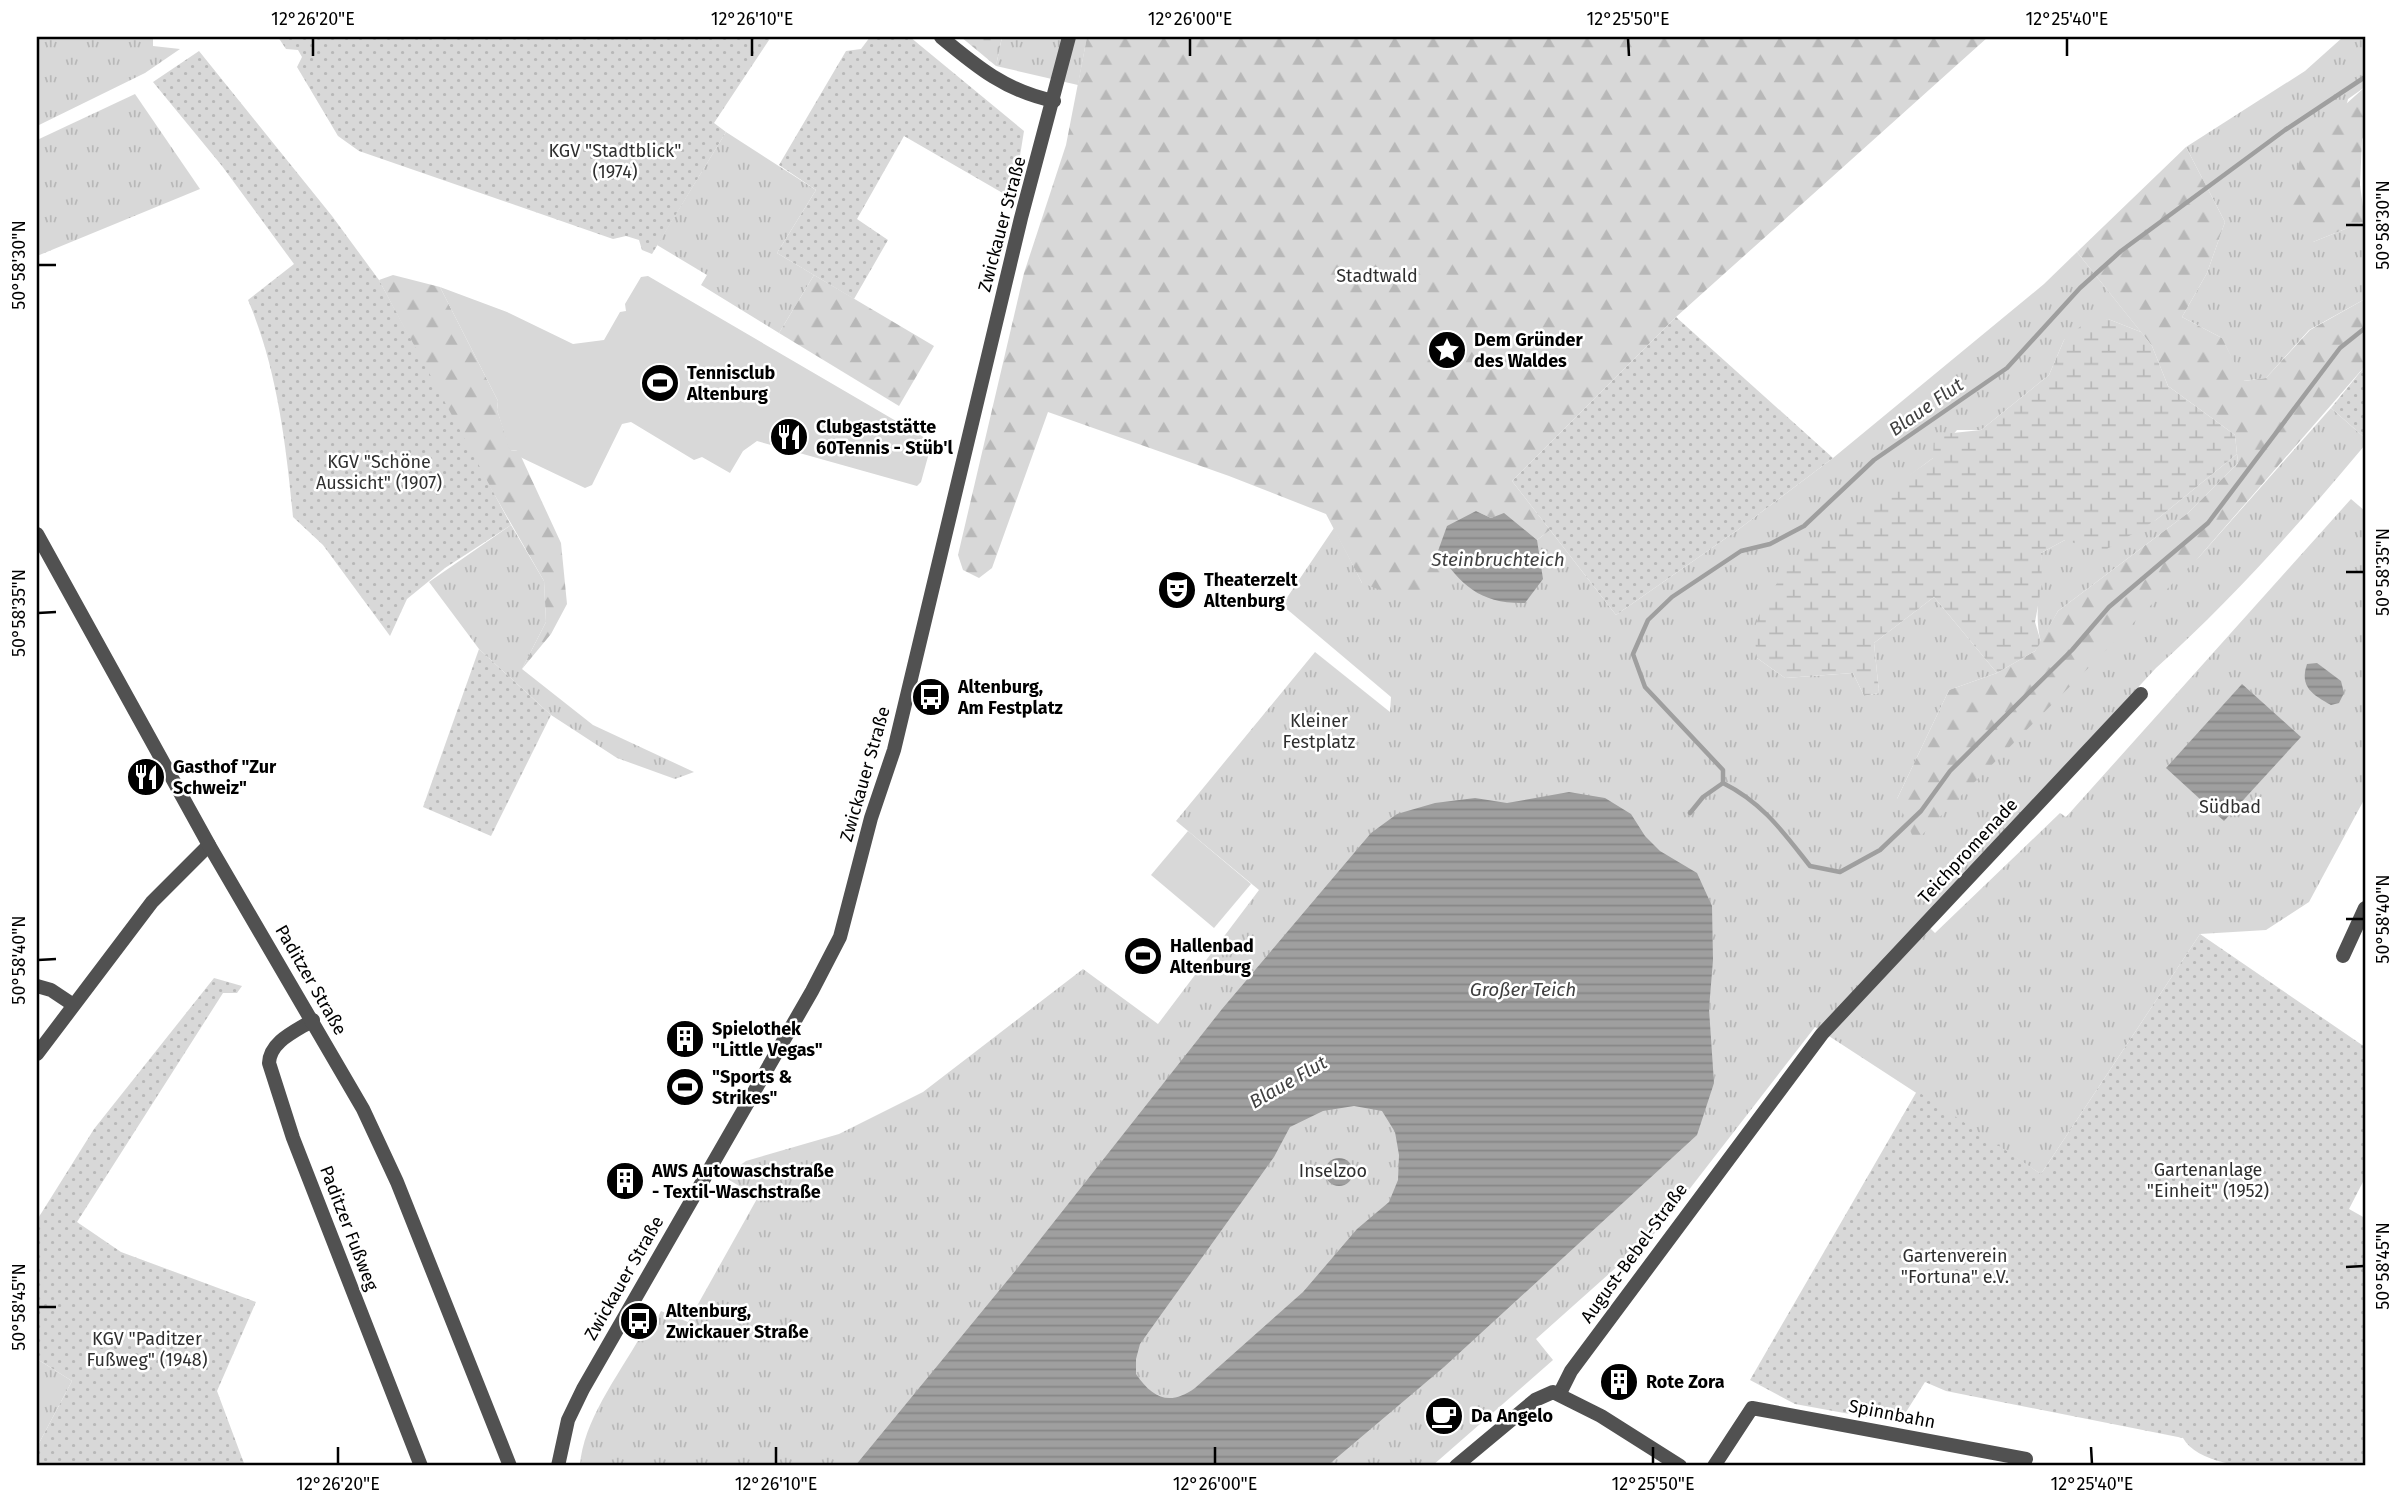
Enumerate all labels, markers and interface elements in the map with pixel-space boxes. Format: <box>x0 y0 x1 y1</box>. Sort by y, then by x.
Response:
text: 12°26'20"E <box>271 8 355 30</box>
text: 12°26'10"E <box>711 8 793 30</box>
text: 12°26'00"E <box>1148 8 1232 30</box>
text: 12°25'50"E <box>1586 8 1670 30</box>
text: 12°25'40"E <box>2026 8 2108 30</box>
park label: KGV "Stadtblick" (1974) <box>549 140 681 183</box>
street label: Zwickauer Straße <box>973 154 1031 294</box>
text: 50°58'30"N <box>2372 180 2394 270</box>
text: 50°58'30"N <box>8 220 30 310</box>
park label: Stadtwald <box>1336 265 1418 287</box>
place icon: Dem Gründer des Waldes <box>1426 329 1468 371</box>
place label: Dem Gründer des Waldes <box>1474 329 1583 372</box>
sports icon: Tennisclub Altenburg <box>639 362 681 404</box>
place label: Tennisclub Altenburg <box>686 362 775 405</box>
water label: Blaue Flut <box>1884 373 1968 441</box>
restaurant icon: Clubgaststätte 60Tennis - Stüb'l <box>768 416 810 458</box>
place label: Clubgaststätte 60Tennis - Stüb'l <box>816 416 954 459</box>
park label: KGV "Schöne Aussicht" (1907) <box>316 451 442 494</box>
text: 50°58'35"N <box>2372 528 2394 616</box>
water label: Steinbruchteich <box>1430 548 1565 571</box>
text: 50°58'35"N <box>8 569 30 657</box>
theatre icon: Theaterzelt Altenburg <box>1156 569 1198 611</box>
place label: Theaterzelt Altenburg <box>1203 569 1299 612</box>
bus stop icon: Altenburg, Am Festplatz <box>910 676 952 718</box>
place label: Altenburg, Am Festplatz <box>957 676 1063 719</box>
street label: Zwickauer Straße <box>835 704 895 844</box>
park label: Kleiner Festplatz <box>1283 710 1356 753</box>
restaurant icon: Gasthof "Zur Schweiz" <box>125 756 167 798</box>
place label: Gasthof "Zur Schweiz" <box>173 756 277 799</box>
street label: Teichpromenade <box>1914 794 2022 908</box>
park label: Südbad <box>2199 796 2261 818</box>
text: 50°58'40"N <box>2372 874 2394 964</box>
text: 50°58'40"N <box>8 915 30 1005</box>
street label: Paditzer Straße <box>271 921 351 1039</box>
sports icon: Hallenbad Altenburg <box>1122 935 1164 977</box>
place label: Hallenbad Altenburg <box>1169 935 1254 978</box>
water label: Großer Teich <box>1470 978 1576 1001</box>
building icon: Spielothek "Little Vegas" <box>664 1018 706 1060</box>
place label: Spielothek "Little Vegas" <box>712 1018 823 1061</box>
water label: Blaue Flut <box>1245 1051 1331 1113</box>
sports icon: "Sports & Strikes" <box>664 1066 706 1108</box>
place label: "Sports & Strikes" <box>712 1066 793 1109</box>
park label: Gartenanlage "Einheit" (1952) <box>2147 1159 2269 1202</box>
building icon: AWS Autowaschstraße - Textil-Waschstraße <box>604 1160 646 1202</box>
place label: AWS Autowaschstraße - Textil-Waschstraße <box>651 1160 834 1203</box>
park label: Inselzoo <box>1299 1160 1367 1182</box>
street label: Paditzer Fußweg <box>315 1162 383 1294</box>
street label: August-Bebel-Straße <box>1576 1179 1692 1327</box>
street label: Zwickauer Straße <box>580 1212 668 1344</box>
text: 50°58'45"N <box>2372 1222 2394 1310</box>
park label: Gartenverein "Fortuna" e.V. <box>1901 1245 2009 1288</box>
text: 50°58'45"N <box>8 1263 30 1351</box>
bus stop icon: Altenburg, Zwickauer Straße <box>618 1300 660 1342</box>
place label: Altenburg, Zwickauer Straße <box>665 1300 809 1343</box>
park label: KGV "Paditzer Fußweg" (1948) <box>86 1328 208 1371</box>
building icon: Rote Zora <box>1598 1361 1640 1403</box>
place label: Rote Zora <box>1646 1371 1725 1393</box>
cafe icon: Da Angelo <box>1423 1395 1465 1437</box>
street label: Spinnbahn <box>1847 1395 1937 1433</box>
place label: Da Angelo <box>1471 1405 1553 1427</box>
text: 12°26'20"E <box>296 1473 380 1495</box>
text: 12°26'10"E <box>735 1473 817 1495</box>
text: 12°26'00"E <box>1173 1473 1257 1495</box>
text: 12°25'50"E <box>1611 1473 1695 1495</box>
text: 12°25'40"E <box>2051 1473 2133 1495</box>

